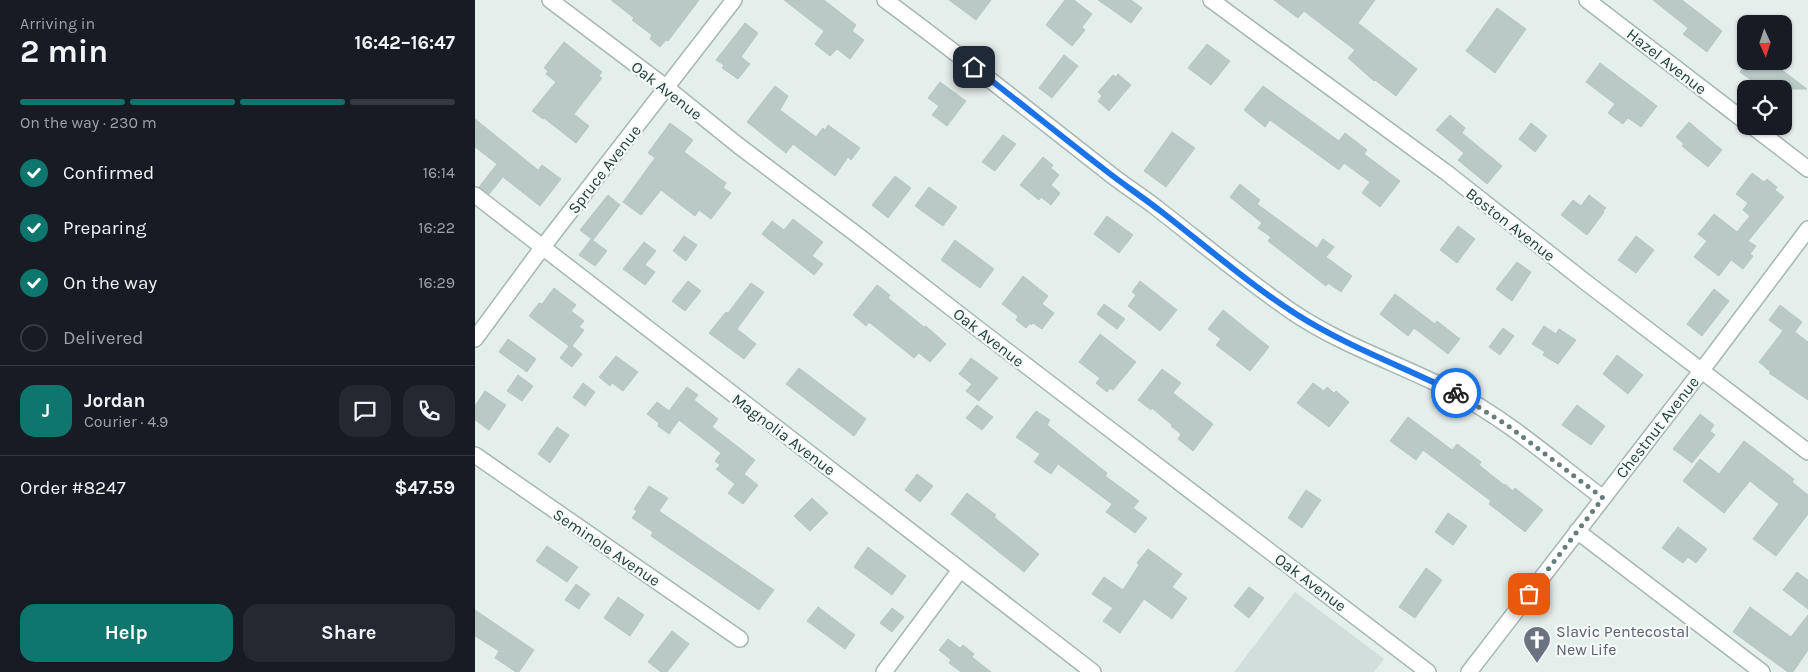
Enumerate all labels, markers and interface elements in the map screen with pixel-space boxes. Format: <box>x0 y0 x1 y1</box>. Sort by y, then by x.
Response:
text: Arriving in <box>20 14 95 33</box>
north arrow <box>1737 15 1793 70</box>
map controls <box>1737 15 1792 135</box>
street label: Hazel Avenue <box>1623 24 1710 99</box>
text: 16:42–16:47 <box>355 32 455 54</box>
text: 2 min <box>20 33 108 70</box>
pin <box>953 46 995 88</box>
icon: home <box>960 53 988 81</box>
street label: Oak Avenue <box>628 57 706 124</box>
button: locate <box>1737 80 1792 135</box>
text: On the way · 230 m <box>20 113 157 132</box>
street label: Spruce Avenue <box>564 121 645 217</box>
icon: check <box>20 159 48 187</box>
text: Confirmed <box>63 162 154 184</box>
text: 16:14 <box>423 163 455 182</box>
street label: Boston Avenue <box>1462 184 1559 265</box>
icon: check <box>20 214 48 242</box>
text: Preparing <box>63 217 146 239</box>
text: 16:22 <box>418 218 455 237</box>
icon: check <box>20 269 48 297</box>
text: On the way <box>63 272 157 294</box>
text: 16:29 <box>418 273 455 292</box>
street label: Oak Avenue <box>950 304 1028 371</box>
text: Delivered <box>63 327 143 349</box>
courier <box>1431 368 1481 418</box>
street label: Chestnut Avenue <box>1612 373 1703 482</box>
icon: bike <box>1442 379 1470 407</box>
button: chat <box>339 385 391 437</box>
button: phone <box>403 385 455 437</box>
street label: Magnolia Avenue <box>728 389 839 479</box>
text: Jordan <box>84 390 145 412</box>
text: J <box>42 400 50 422</box>
text: Courier · 4.9 <box>84 412 168 431</box>
text: Order #8247 <box>20 477 126 499</box>
text: $47.59 <box>394 477 455 499</box>
street label: Seminole Avenue <box>550 505 664 590</box>
street label: Oak Avenue <box>1271 549 1350 615</box>
pin <box>1508 573 1550 615</box>
icon: bag <box>1515 580 1543 608</box>
button: Help <box>20 604 233 662</box>
button: Share <box>243 604 455 662</box>
place label: Slavic Pentecostal New Life <box>1556 622 1690 659</box>
church icon: Slavic Pentecostal New Life <box>1522 625 1552 664</box>

